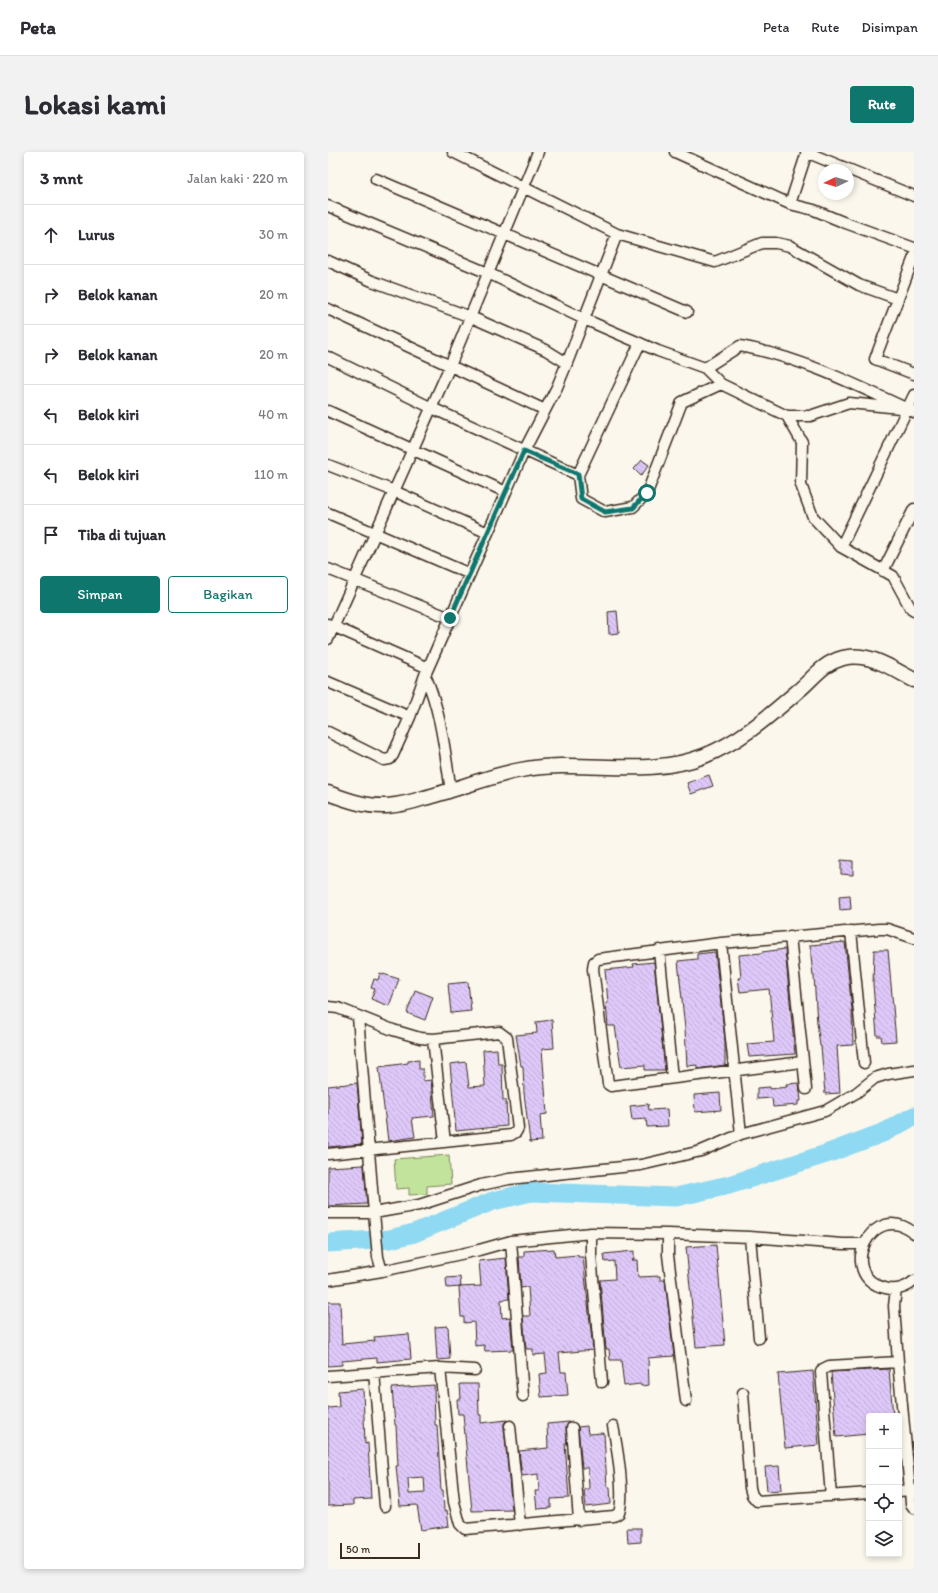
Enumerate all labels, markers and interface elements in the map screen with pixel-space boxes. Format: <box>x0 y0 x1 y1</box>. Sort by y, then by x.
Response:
text: Peta <box>20 16 56 39</box>
text: Peta <box>763 19 789 36</box>
text: Rute <box>811 19 839 36</box>
text: Disimpan <box>861 19 918 36</box>
button: Rute <box>850 86 914 123</box>
text: Lokasi kami <box>24 87 166 121</box>
north arrow <box>818 164 854 200</box>
text: 3 mnt <box>40 168 83 188</box>
text: Jalan kaki · 220 m <box>187 171 288 186</box>
icon: ahead <box>40 224 62 246</box>
text: Lurus <box>78 226 115 244</box>
text: 30 m <box>259 227 288 242</box>
icon: right <box>40 284 62 306</box>
text: Belok kanan <box>78 286 158 304</box>
text: 20 m <box>259 287 288 302</box>
icon: right <box>40 344 62 366</box>
text: Belok kanan <box>78 346 158 364</box>
text: 20 m <box>259 347 288 362</box>
icon: left <box>40 404 62 426</box>
text: Belok kiri <box>78 406 139 424</box>
text: 40 m <box>258 407 288 422</box>
icon: left <box>40 464 62 486</box>
text: Belok kiri <box>78 466 139 484</box>
text: 110 m <box>254 467 288 482</box>
route start <box>638 484 656 502</box>
icon: arrive <box>40 524 62 546</box>
text: Tiba di tujuan <box>78 526 166 544</box>
button: Simpan <box>40 576 160 613</box>
button: Bagikan <box>168 576 288 613</box>
route end <box>441 609 459 627</box>
map controls <box>866 1413 902 1557</box>
button: + <box>866 1413 902 1449</box>
button: − <box>866 1449 902 1485</box>
button: locate <box>866 1485 902 1521</box>
button: layers <box>866 1521 902 1557</box>
scale bar <box>340 1541 420 1560</box>
text: 50 m <box>346 1543 370 1556</box>

